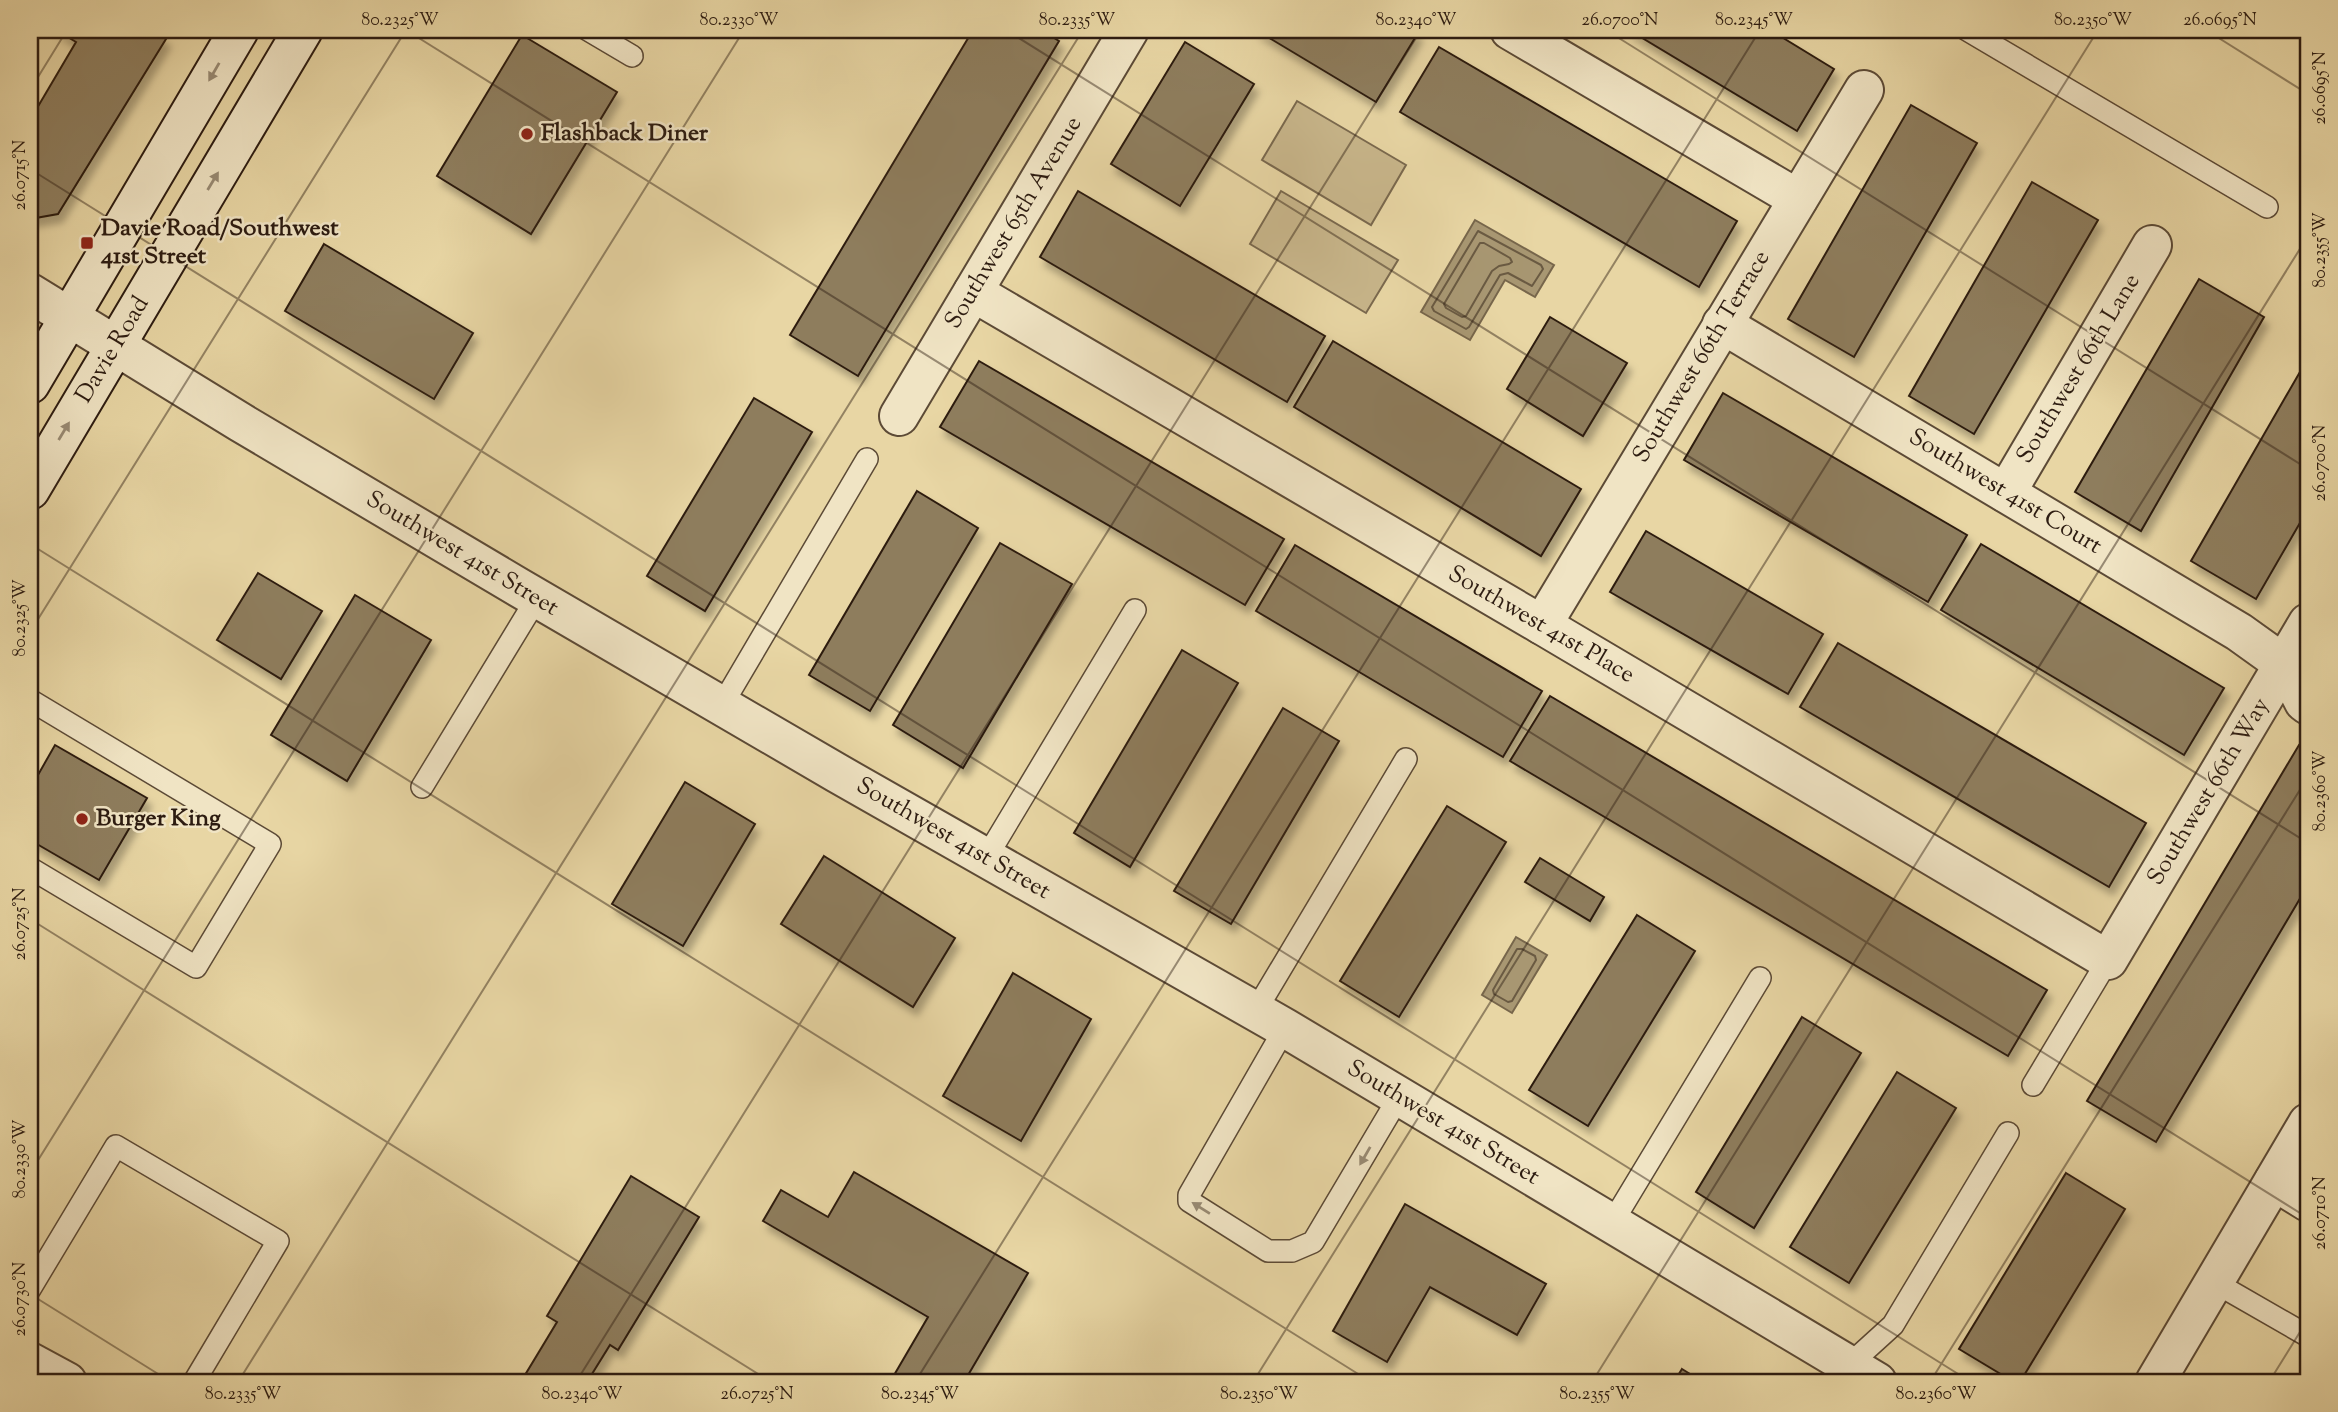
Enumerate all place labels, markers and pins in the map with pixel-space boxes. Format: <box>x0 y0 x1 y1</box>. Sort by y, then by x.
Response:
place label: Flashback Diner <box>541 117 709 151</box>
marker: Flashback Diner <box>519 126 535 142</box>
place label: Davie Road/Southwest 41st Street <box>100 212 339 274</box>
marker: Davie Road/Southwest 41st Street <box>79 235 95 251</box>
place label: Burger King <box>96 802 221 836</box>
marker: Burger King <box>74 811 90 827</box>

